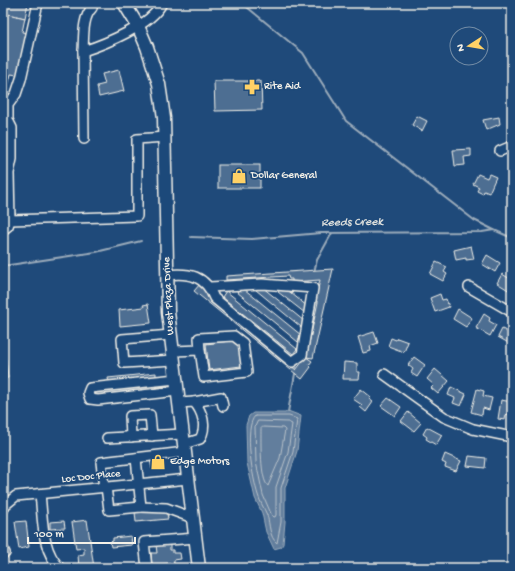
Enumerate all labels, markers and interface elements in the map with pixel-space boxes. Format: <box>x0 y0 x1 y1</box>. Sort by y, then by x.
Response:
north arrow <box>449 26 489 66</box>
text: N <box>455 43 468 52</box>
pharmacy icon: Rite Aid <box>243 78 261 96</box>
place label: Rite Aid <box>264 81 302 93</box>
shop icon: Dollar General <box>230 167 248 185</box>
place label: Dollar General <box>250 170 318 182</box>
water label: Reeds Creek <box>321 215 384 231</box>
street label: West Plaza Drive <box>161 256 177 335</box>
shop icon: Edge Motors <box>149 453 167 471</box>
place label: Edge Motors <box>170 456 230 468</box>
street label: Loc Doc Place <box>61 468 121 486</box>
scale bar <box>28 519 135 545</box>
text: 100 m <box>33 528 64 542</box>

